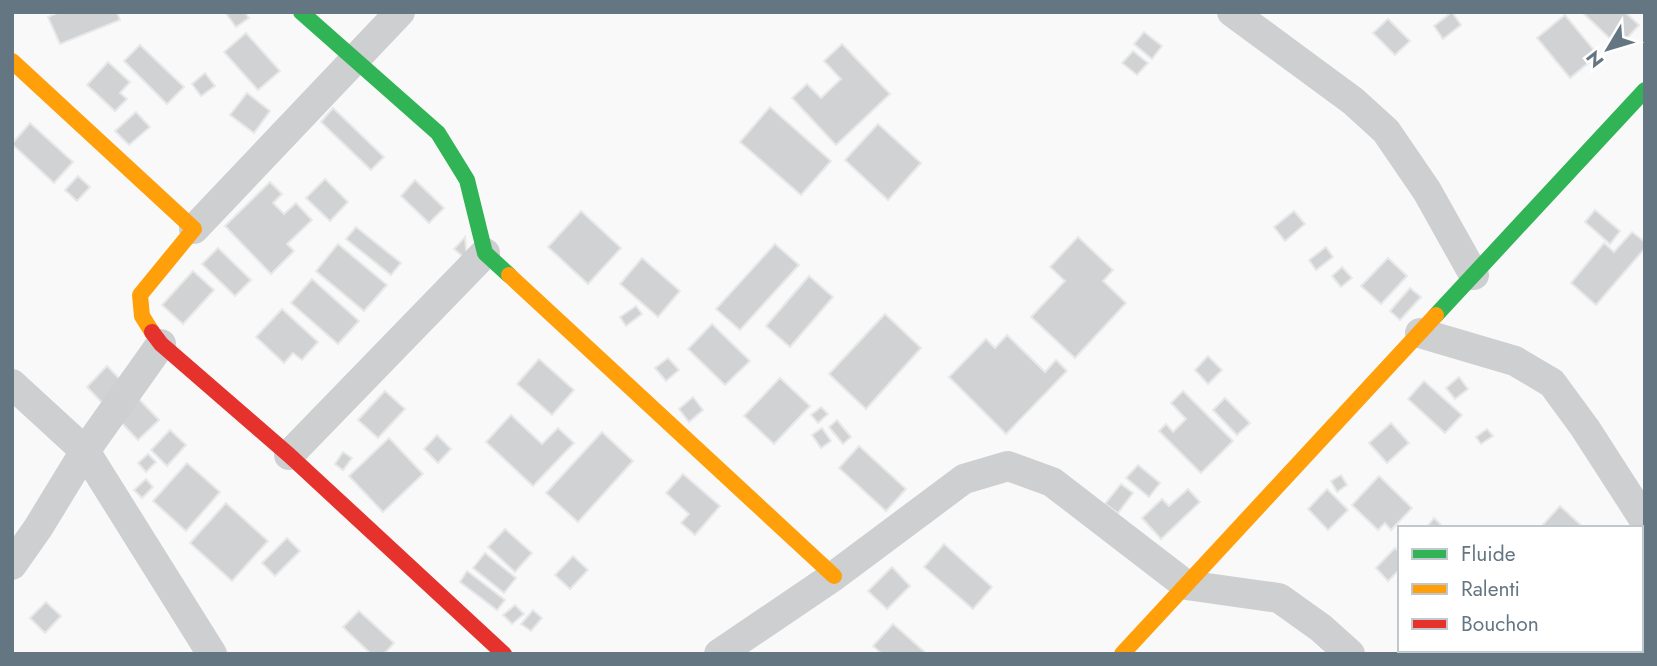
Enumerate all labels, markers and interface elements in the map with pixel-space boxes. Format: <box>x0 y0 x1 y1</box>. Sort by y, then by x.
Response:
north arrow <box>1573 14 1643 84</box>
text: N <box>1580 45 1610 73</box>
legend <box>1398 526 1643 652</box>
text: Fluide <box>1461 539 1516 569</box>
text: Ralenti <box>1461 574 1520 604</box>
text: Bouchon <box>1461 609 1539 639</box>

